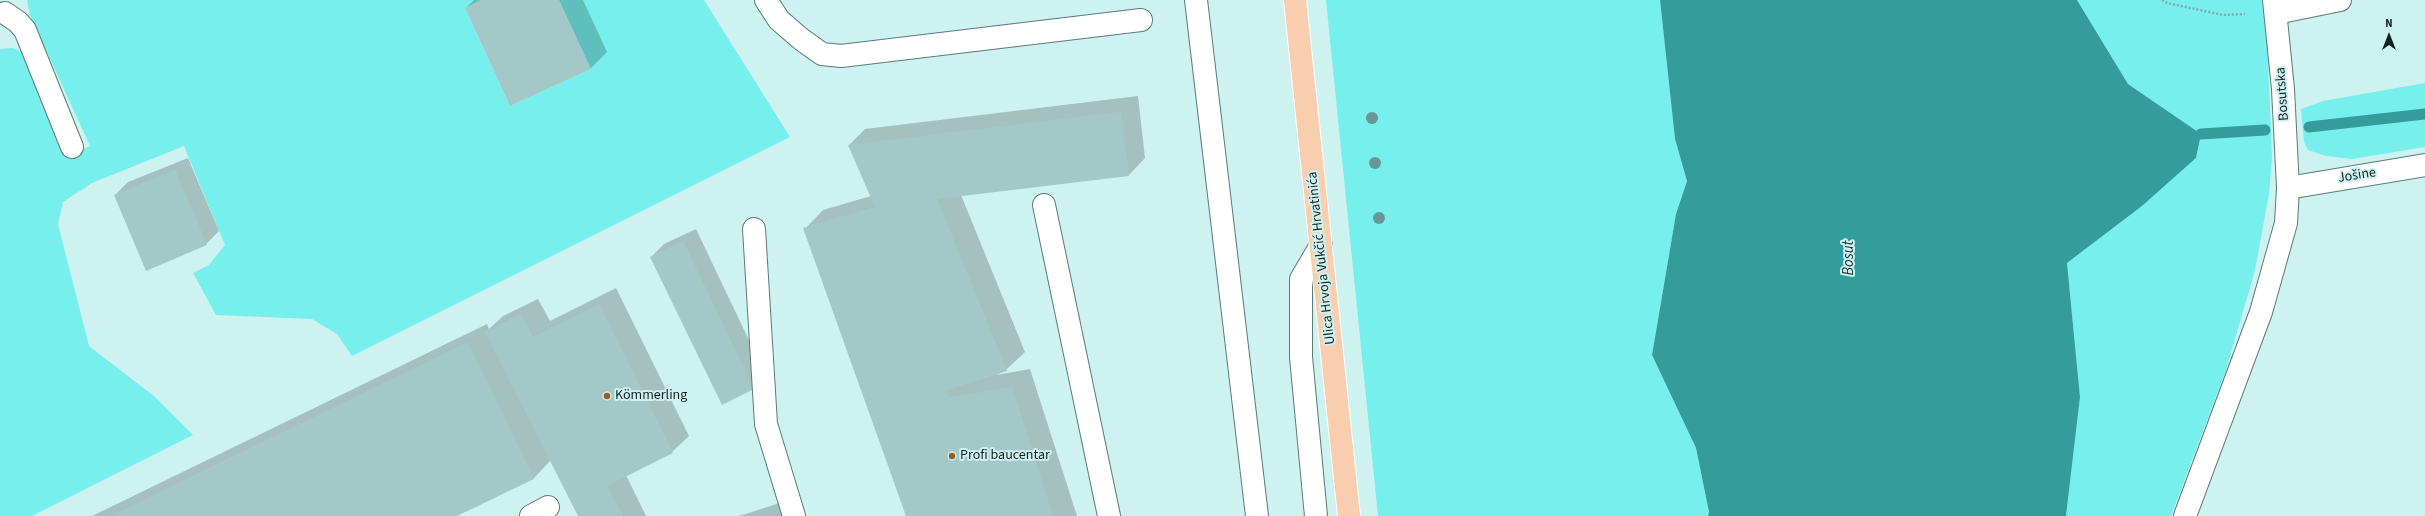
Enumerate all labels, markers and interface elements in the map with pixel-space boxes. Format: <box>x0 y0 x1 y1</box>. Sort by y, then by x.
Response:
north arrow <box>2369 16 2409 56</box>
text: N <box>2385 16 2393 31</box>
street label: Bosutska <box>2273 67 2293 121</box>
street label: Jošine <box>2337 165 2377 187</box>
street label: Ulica Hrvoja Vukčić Hrvatinića <box>1305 171 1339 345</box>
water label: Bosut <box>1841 241 1859 275</box>
place label: Kömmerling <box>615 388 687 404</box>
marker: Kömmerling <box>602 391 612 401</box>
place label: Profi baucentar <box>960 448 1050 464</box>
marker: Profi baucentar <box>947 451 957 461</box>

